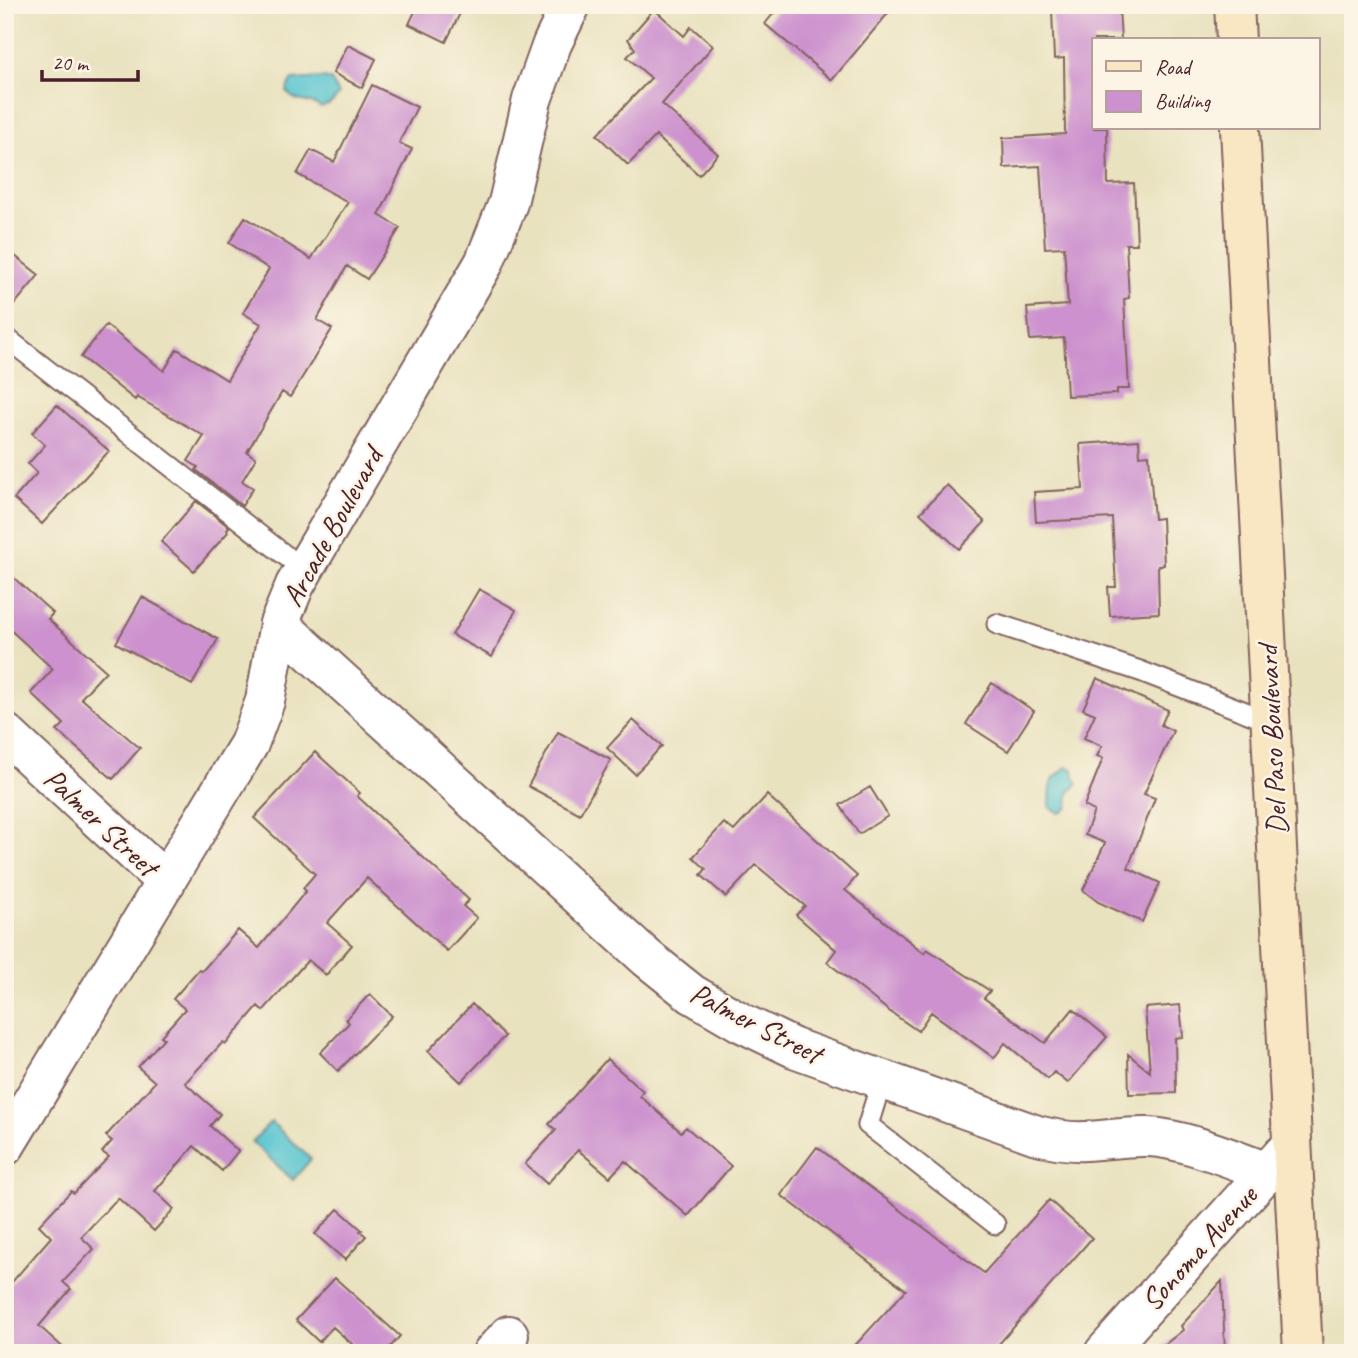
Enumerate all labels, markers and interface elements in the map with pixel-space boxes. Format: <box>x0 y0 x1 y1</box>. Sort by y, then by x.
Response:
scale bar <box>42 38 138 82</box>
legend <box>1092 38 1320 130</box>
text: 20 m <box>52 50 90 76</box>
text: Road <box>1155 54 1194 80</box>
text: Building <box>1155 88 1212 114</box>
street label: Arcade Boulevard <box>273 437 393 613</box>
street label: Del Paso Boulevard <box>1248 640 1296 836</box>
street label: Palmer Street <box>36 760 169 887</box>
street label: Palmer Street <box>684 974 832 1074</box>
street label: Sonoma Avenue <box>1133 1176 1267 1319</box>

